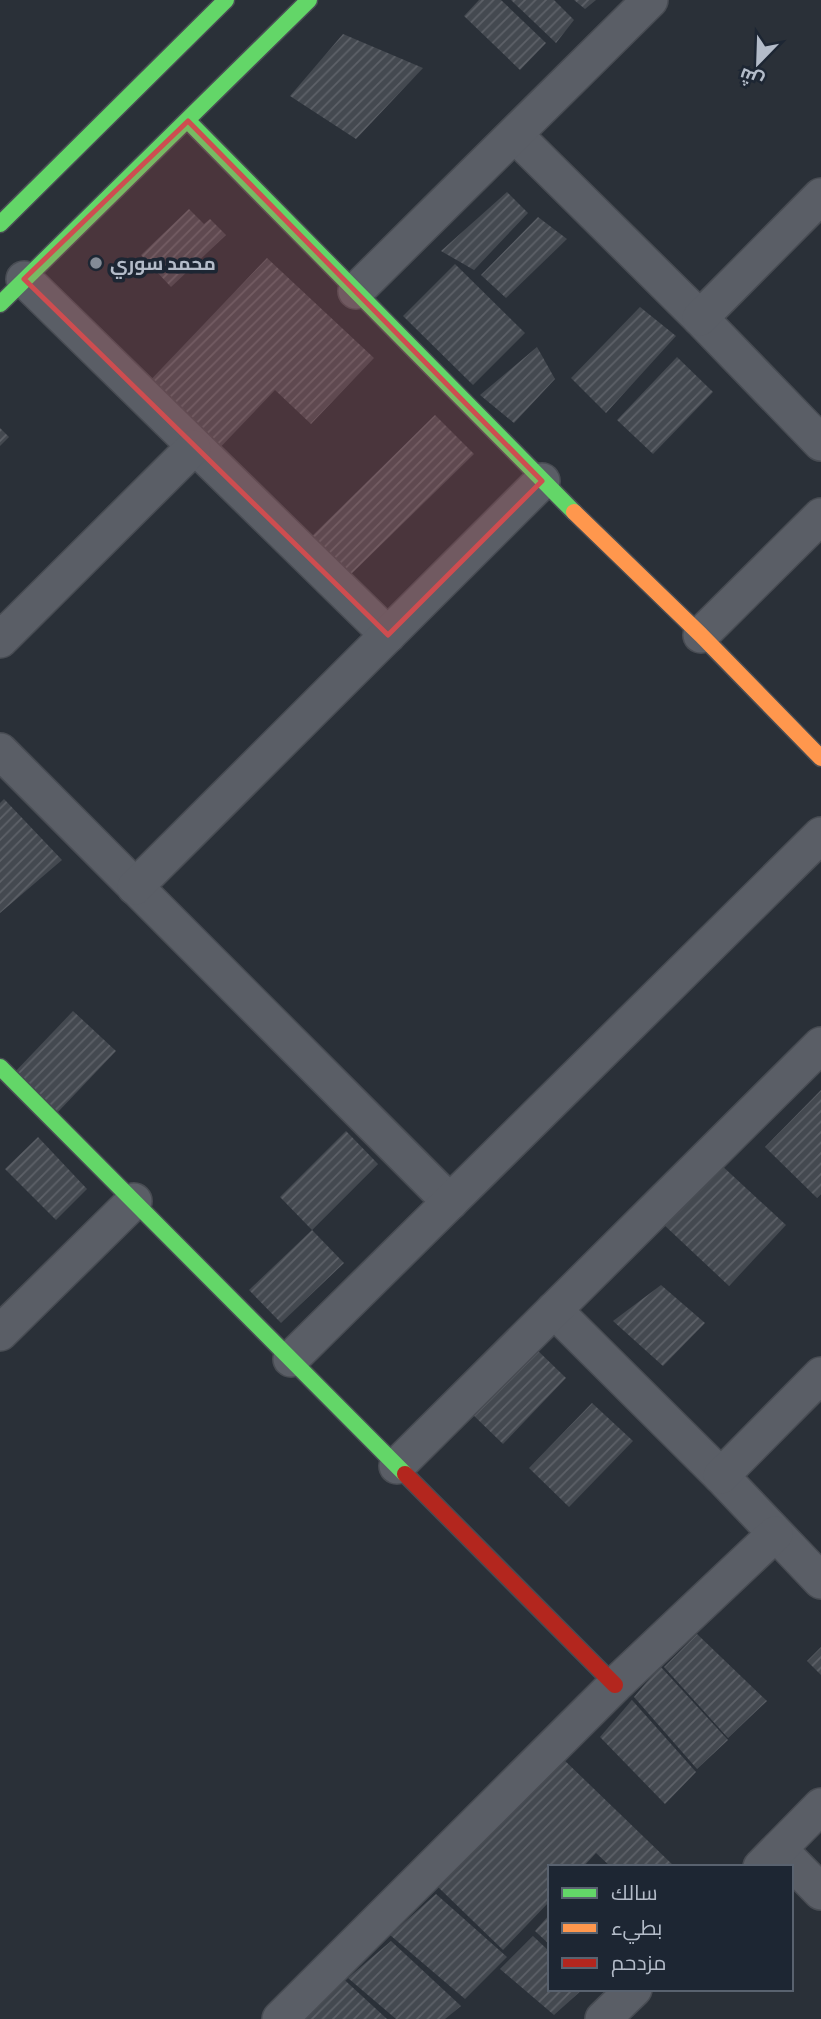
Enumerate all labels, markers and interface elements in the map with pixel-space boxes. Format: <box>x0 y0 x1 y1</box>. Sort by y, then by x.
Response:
north arrow <box>723 28 793 98</box>
text: ش <box>736 63 767 94</box>
place label: محمد سوري <box>110 252 216 279</box>
marker: محمد سوري <box>88 255 104 271</box>
legend <box>548 1865 793 1991</box>
text: سالك <box>611 1881 658 1905</box>
text: بطيء <box>611 1916 662 1944</box>
text: مزدحم <box>611 1951 666 1977</box>

